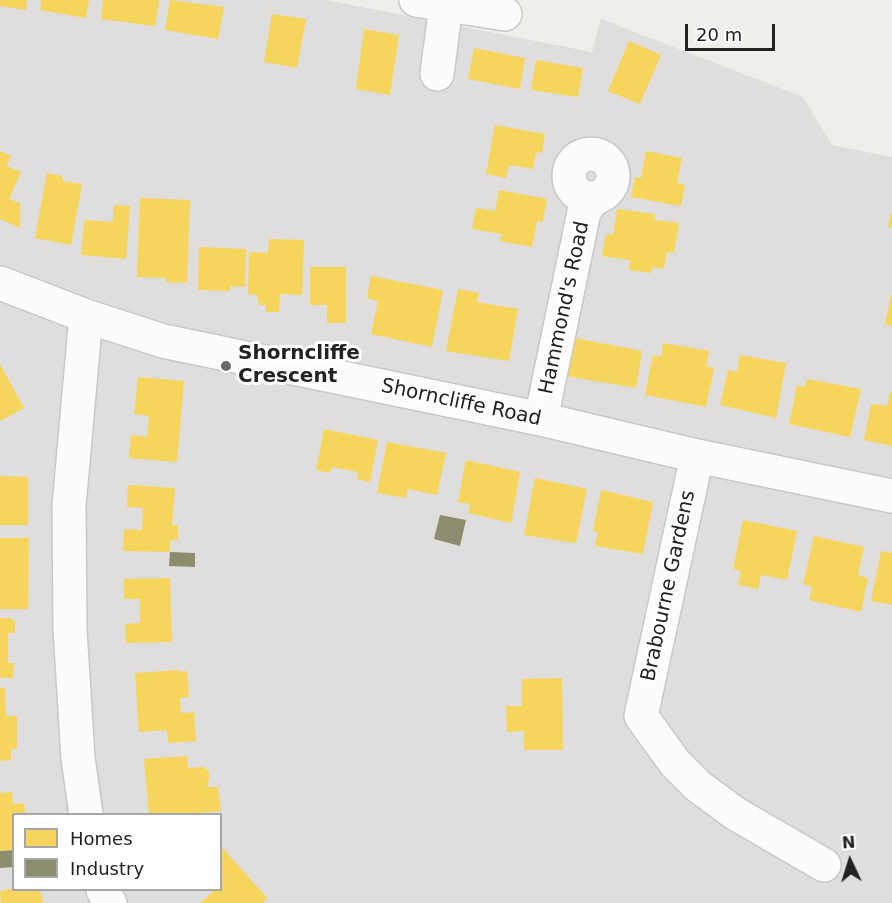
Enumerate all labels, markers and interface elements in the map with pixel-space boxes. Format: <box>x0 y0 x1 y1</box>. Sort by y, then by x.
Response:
scale bar <box>688 12 778 50</box>
text: 20 m <box>696 24 742 45</box>
street label: Hammond's Road <box>535 219 595 397</box>
place label: Shorncliffe Crescent <box>238 342 360 389</box>
marker: Shorncliffe Crescent <box>219 359 233 373</box>
street label: Shorncliffe Road <box>379 374 543 432</box>
street label: Brabourne Gardens <box>637 488 701 684</box>
legend <box>12 813 222 891</box>
text: Homes <box>70 828 133 849</box>
north arrow <box>820 831 880 891</box>
text: N <box>841 833 856 852</box>
text: Industry <box>70 858 144 879</box>

